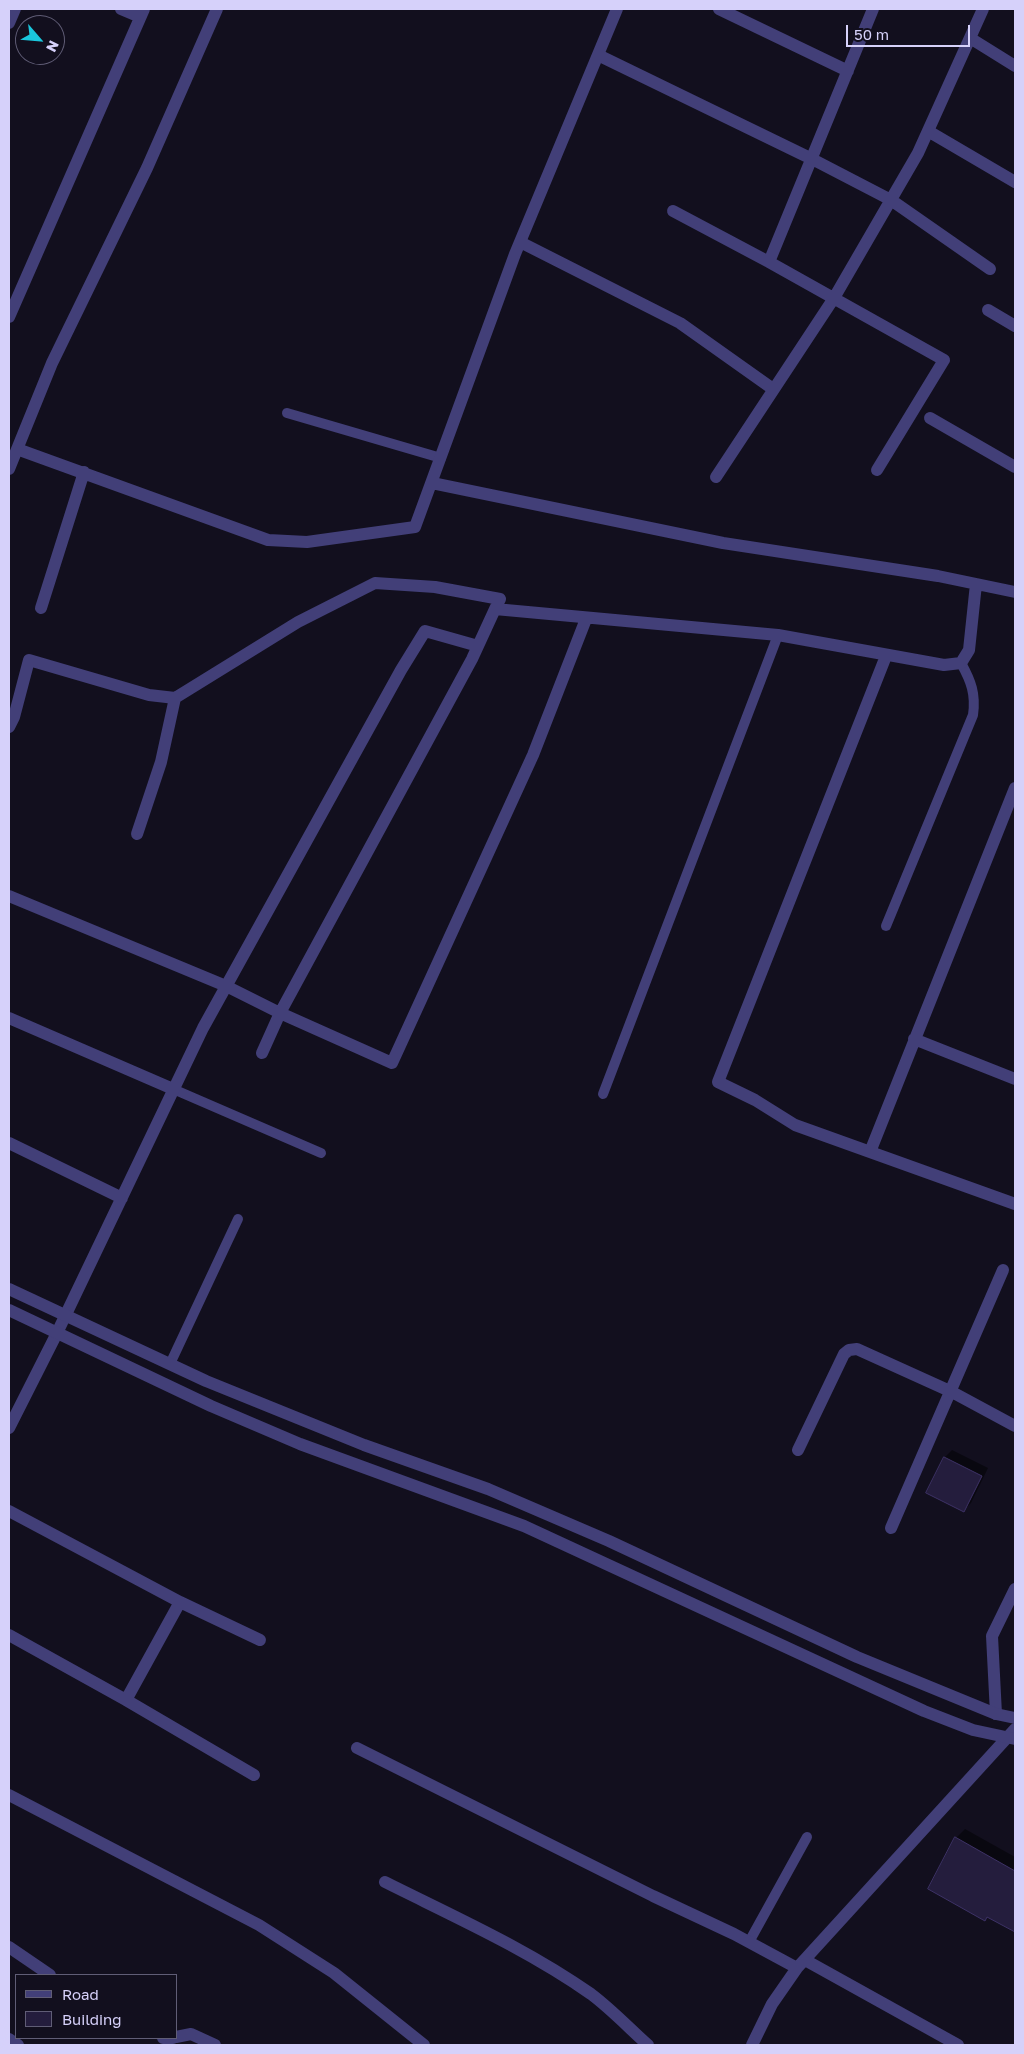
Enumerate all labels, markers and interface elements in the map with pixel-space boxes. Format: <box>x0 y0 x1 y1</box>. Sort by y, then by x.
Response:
north arrow <box>15 15 65 65</box>
scale bar <box>849 15 973 47</box>
text: 50 m <box>854 25 889 43</box>
text: N <box>43 38 63 55</box>
legend <box>15 1974 178 2039</box>
text: Road <box>62 1985 99 2003</box>
text: Building <box>62 2010 122 2028</box>

